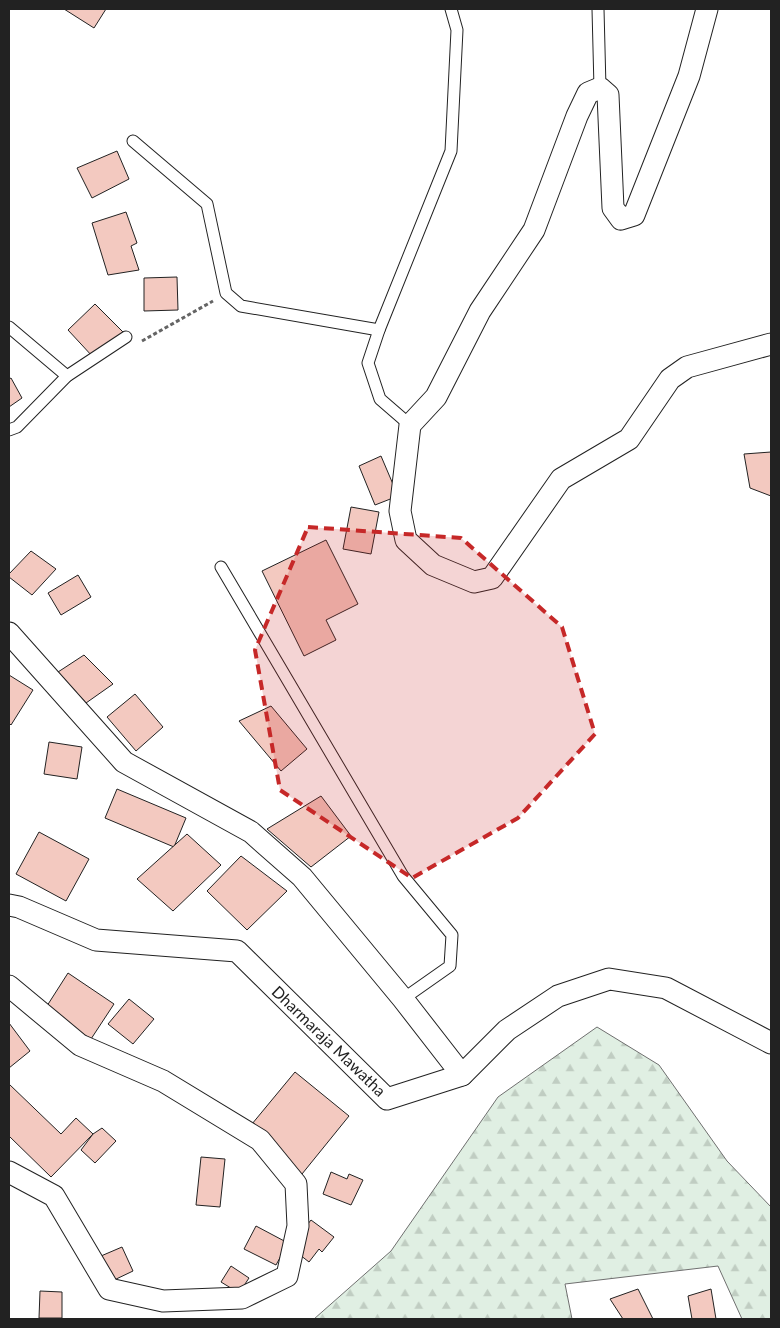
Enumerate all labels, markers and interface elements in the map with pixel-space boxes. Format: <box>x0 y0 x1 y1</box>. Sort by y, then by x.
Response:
street label: Dharmaraja Mawatha <box>268 981 390 1100</box>

